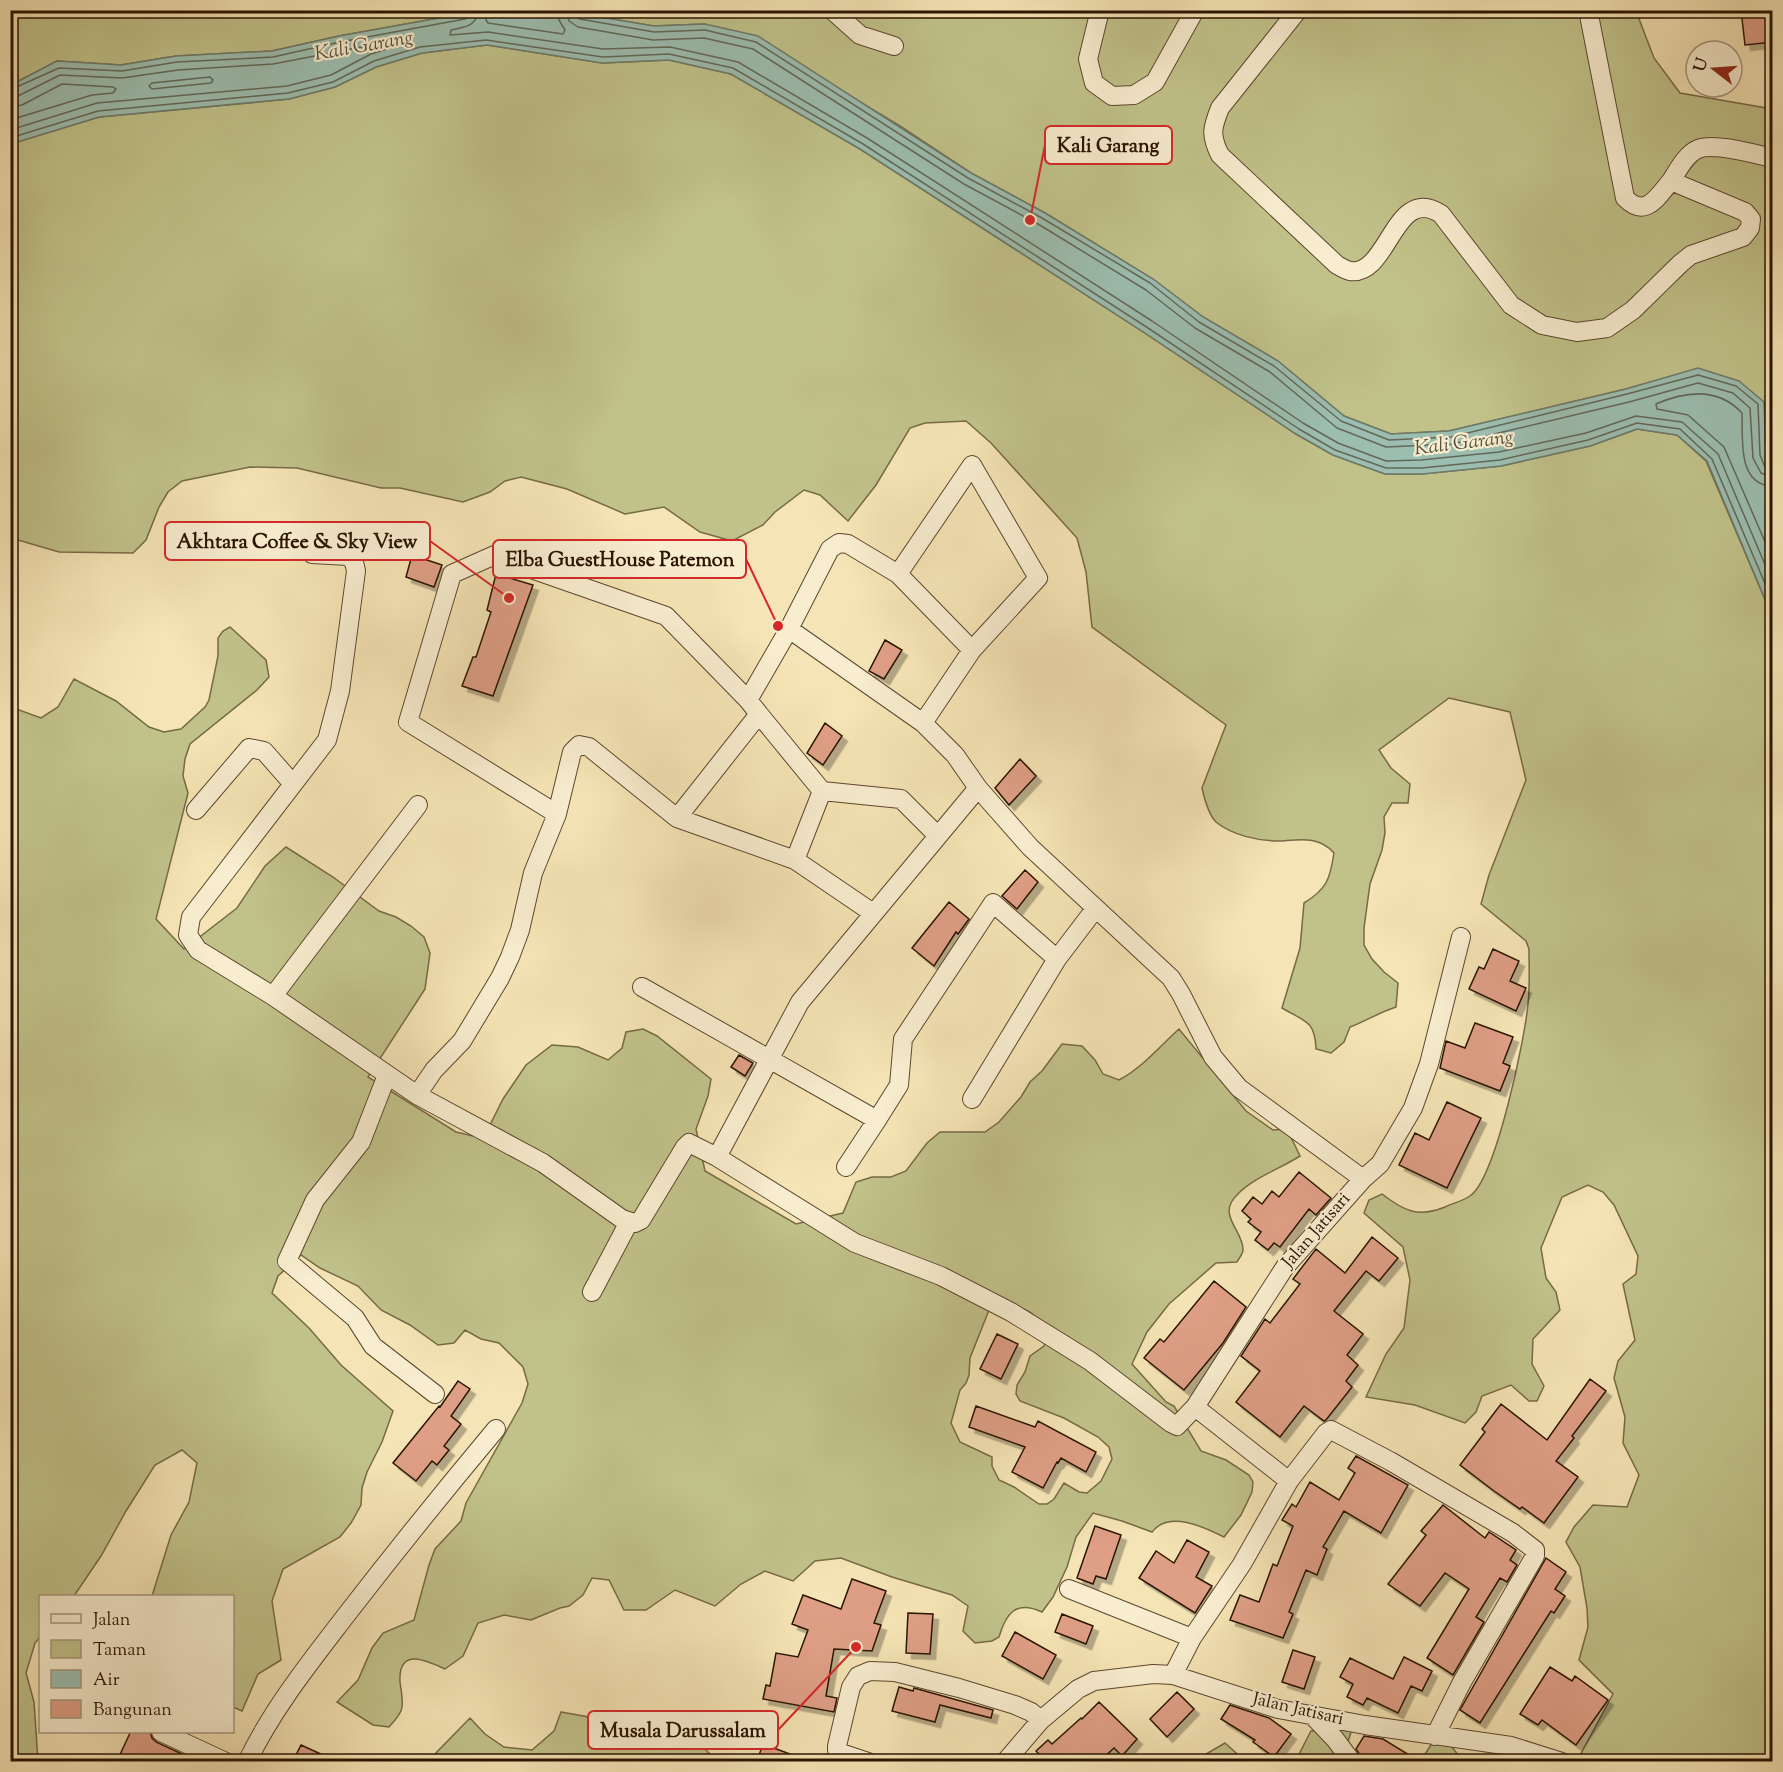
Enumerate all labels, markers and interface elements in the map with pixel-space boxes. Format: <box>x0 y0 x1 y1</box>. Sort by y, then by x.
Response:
water label: Kali Garang <box>312 24 416 70</box>
north arrow <box>1684 39 1744 99</box>
text: U <box>1689 55 1715 75</box>
callout: Kali Garang <box>1045 126 1172 164</box>
text: Kali Garang <box>1057 133 1160 162</box>
water label: Kali Garang <box>1413 423 1516 464</box>
callout: Akhtara Coffee & Sky View <box>165 522 430 560</box>
text: Akhtara Coffee & Sky View <box>176 529 418 558</box>
callout: Elba GuestHouse Patemon <box>493 540 746 578</box>
text: Elba GuestHouse Patemon <box>505 547 735 576</box>
street label: Jalan Jatisari <box>1276 1187 1357 1275</box>
legend <box>39 1595 234 1733</box>
text: Jalan <box>92 1608 131 1634</box>
text: Taman <box>93 1638 147 1664</box>
text: Air <box>93 1668 120 1694</box>
street label: Jalan Jatisari <box>1249 1687 1346 1733</box>
text: Bangunan <box>93 1698 172 1724</box>
callout: Musala Darussalam <box>588 1711 778 1749</box>
text: Musala Darussalam <box>600 1718 766 1747</box>

